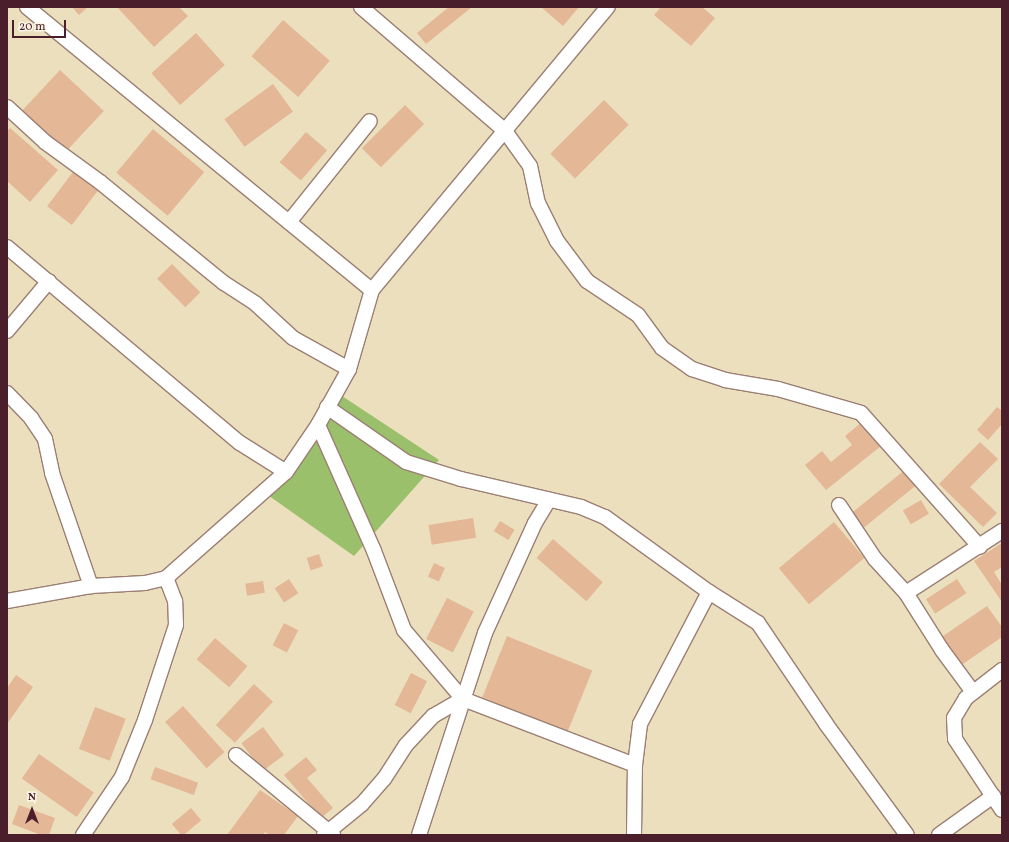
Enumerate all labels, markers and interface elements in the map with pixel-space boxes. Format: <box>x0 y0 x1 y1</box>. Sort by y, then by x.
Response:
scale bar <box>14 12 68 38</box>
text: 20 m <box>19 19 46 35</box>
north arrow <box>12 790 52 830</box>
text: N <box>28 790 36 805</box>

